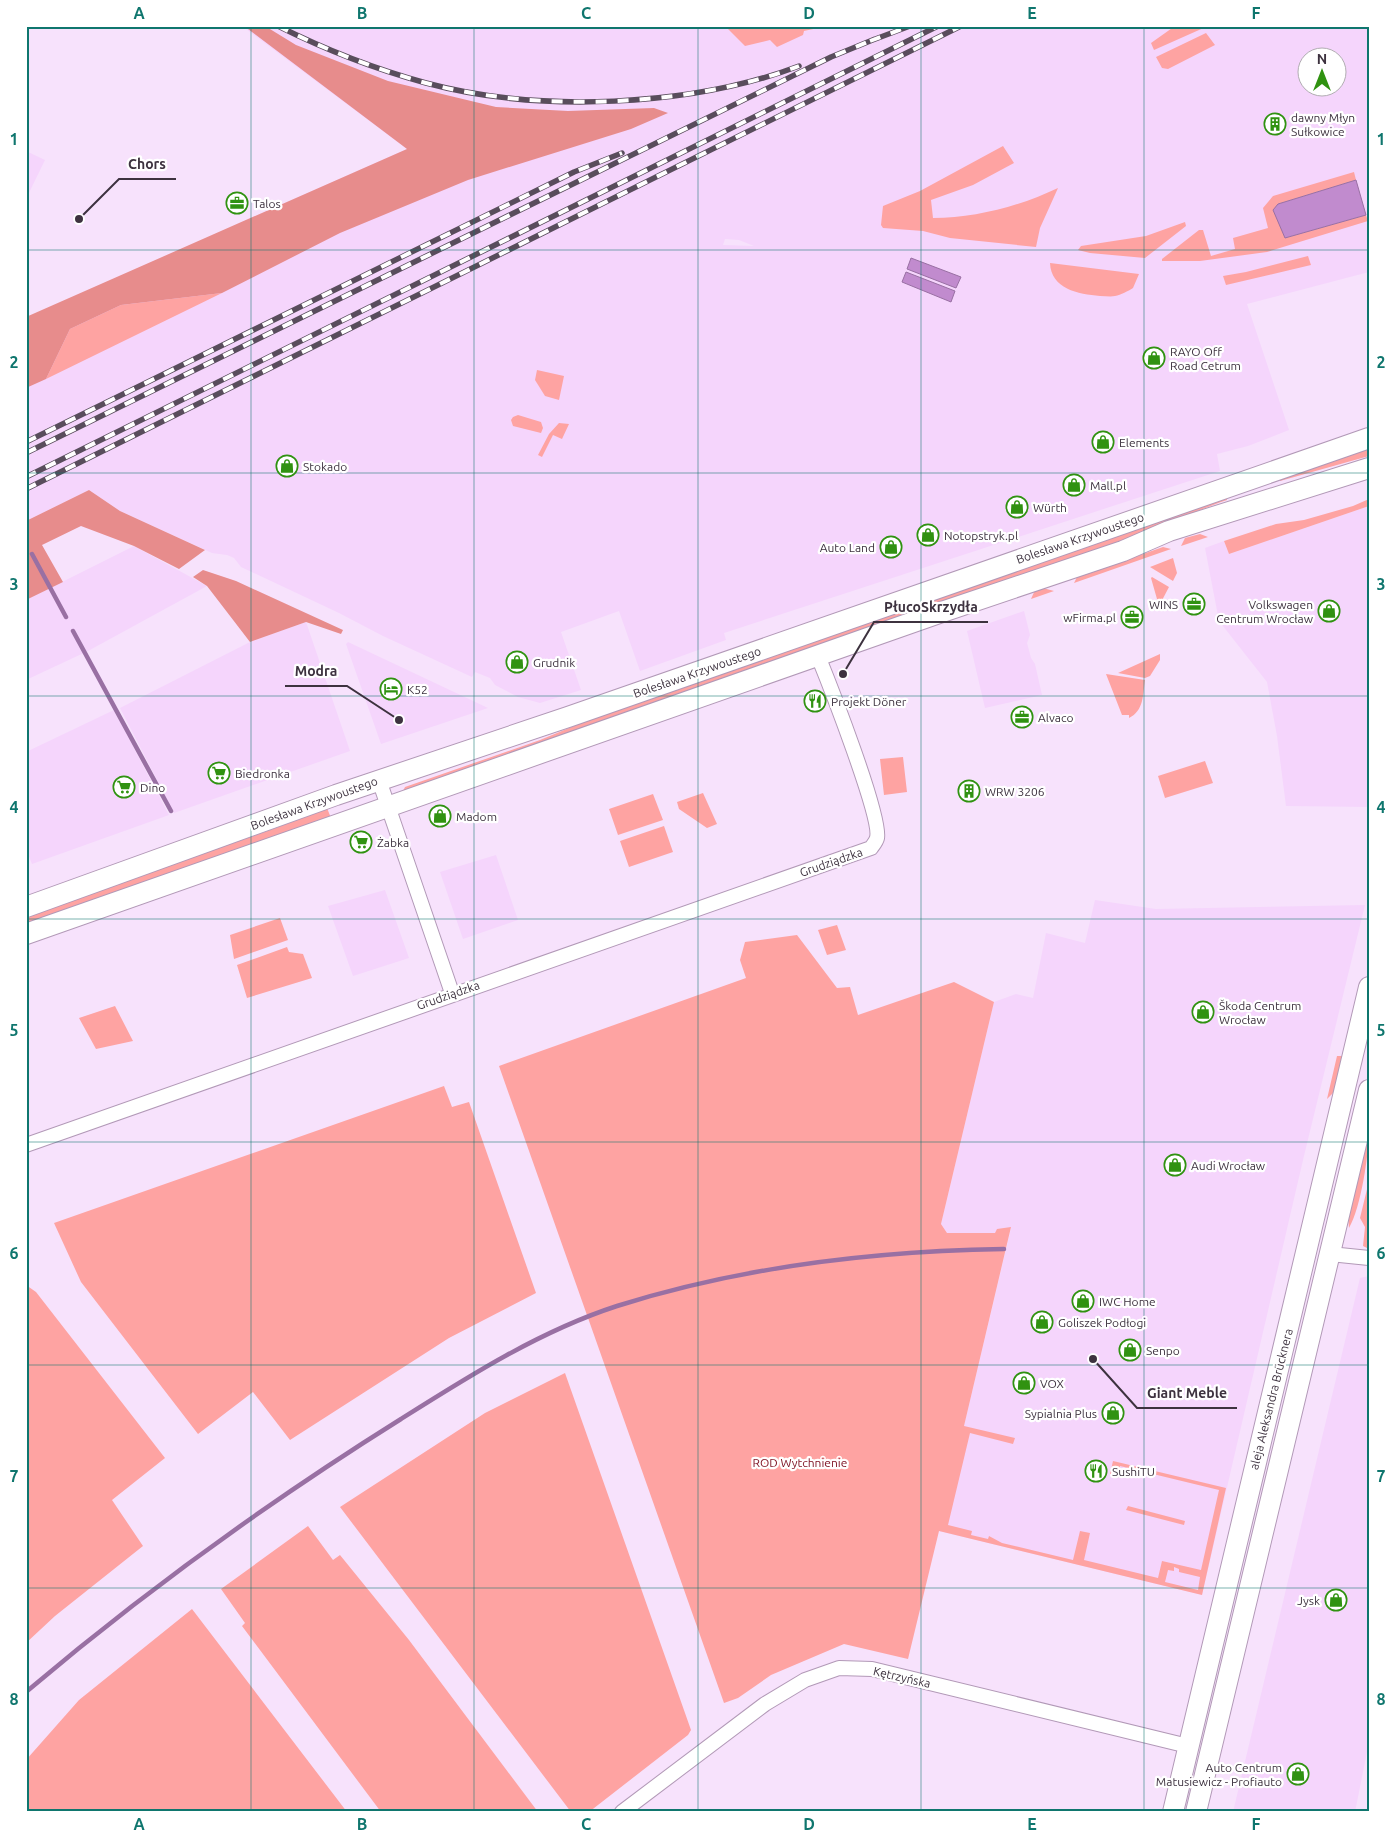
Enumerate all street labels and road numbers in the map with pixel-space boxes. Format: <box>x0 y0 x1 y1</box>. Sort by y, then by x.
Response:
street label: Bolesława Krzywoustego <box>1014 510 1146 566</box>
street label: Bolesława Krzywoustego <box>631 644 763 700</box>
street label: Bolesława Krzywoustego <box>249 774 379 832</box>
street label: Grudziądzka <box>798 845 864 879</box>
street label: Grudziądzka <box>415 978 481 1012</box>
street label: aleja Aleksandra Brücknera <box>1247 1327 1295 1471</box>
street label: Kętrzyńska <box>872 1664 932 1690</box>

